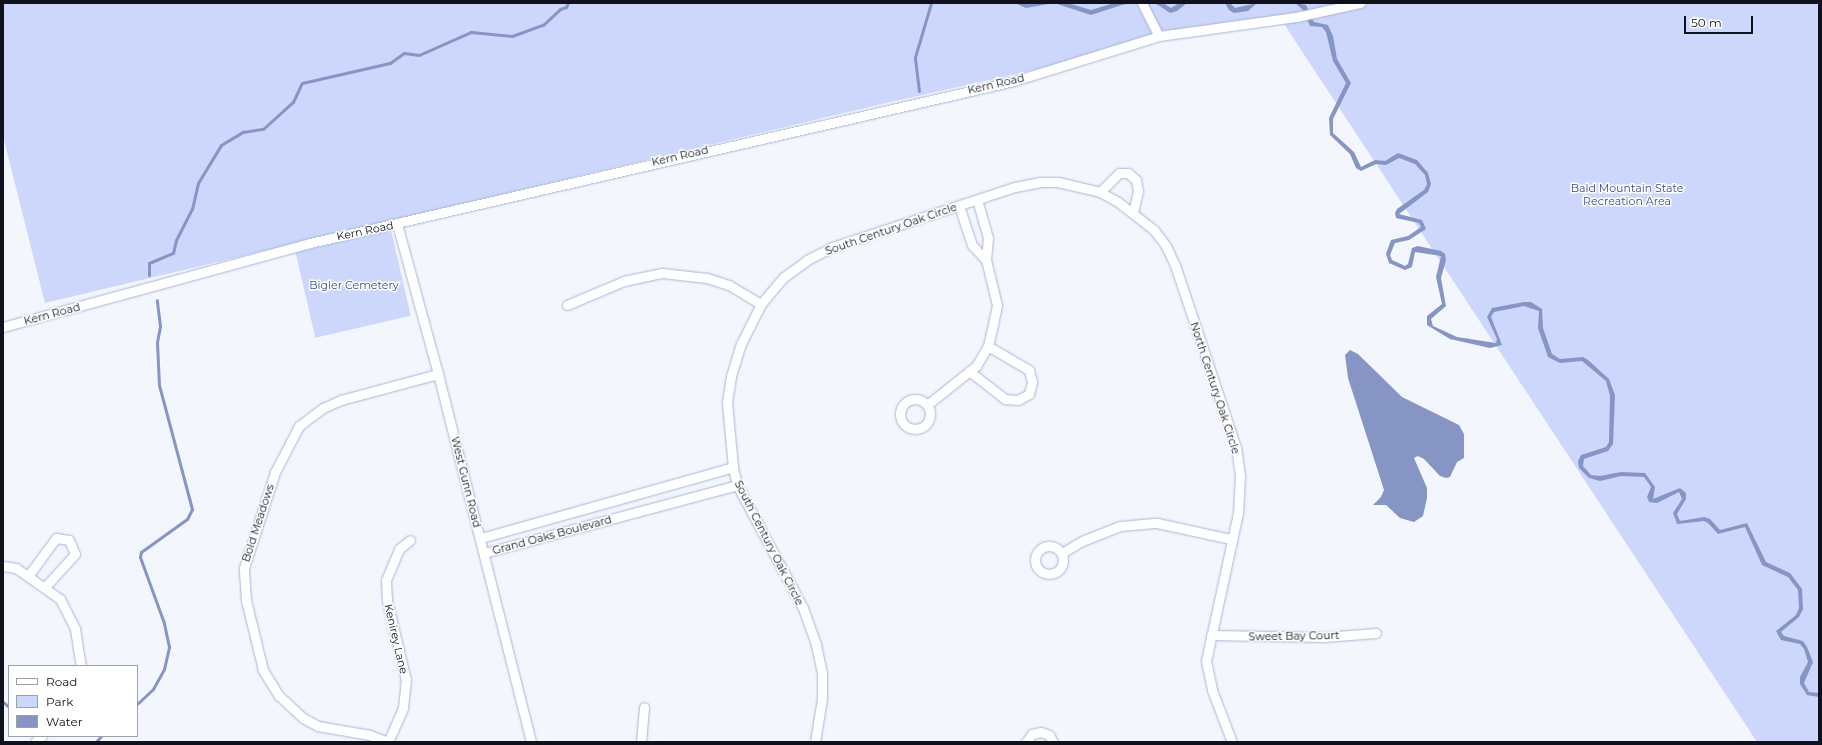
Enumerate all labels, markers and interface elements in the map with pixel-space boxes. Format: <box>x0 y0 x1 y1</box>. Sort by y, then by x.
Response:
scale bar <box>1686 8 1755 34</box>
text: 50 m <box>1691 15 1722 30</box>
street label: Kern Road <box>966 71 1026 97</box>
street label: Kern Road <box>650 143 710 169</box>
park label: Bald Mountain State Recreation Area <box>1571 182 1683 208</box>
street label: South Century Oak Circle <box>823 200 959 258</box>
street label: Kern Road <box>335 219 395 243</box>
park label: Bigler Cemetery <box>309 278 399 292</box>
street label: Kern Road <box>22 300 82 328</box>
street label: North Century Oak Circle <box>1187 320 1243 456</box>
street label: West Gunn Road <box>448 435 484 529</box>
street label: South Century Oak Circle <box>732 478 806 608</box>
street label: Bold Meadows <box>239 482 277 564</box>
street label: Grand Oaks Boulevard <box>491 513 613 557</box>
street label: Kenirey Lane <box>382 603 410 675</box>
street label: Sweet Bay Court <box>1248 629 1340 643</box>
legend <box>8 665 138 737</box>
text: Road <box>46 674 77 689</box>
text: Park <box>46 694 73 709</box>
text: Water <box>46 714 82 729</box>

